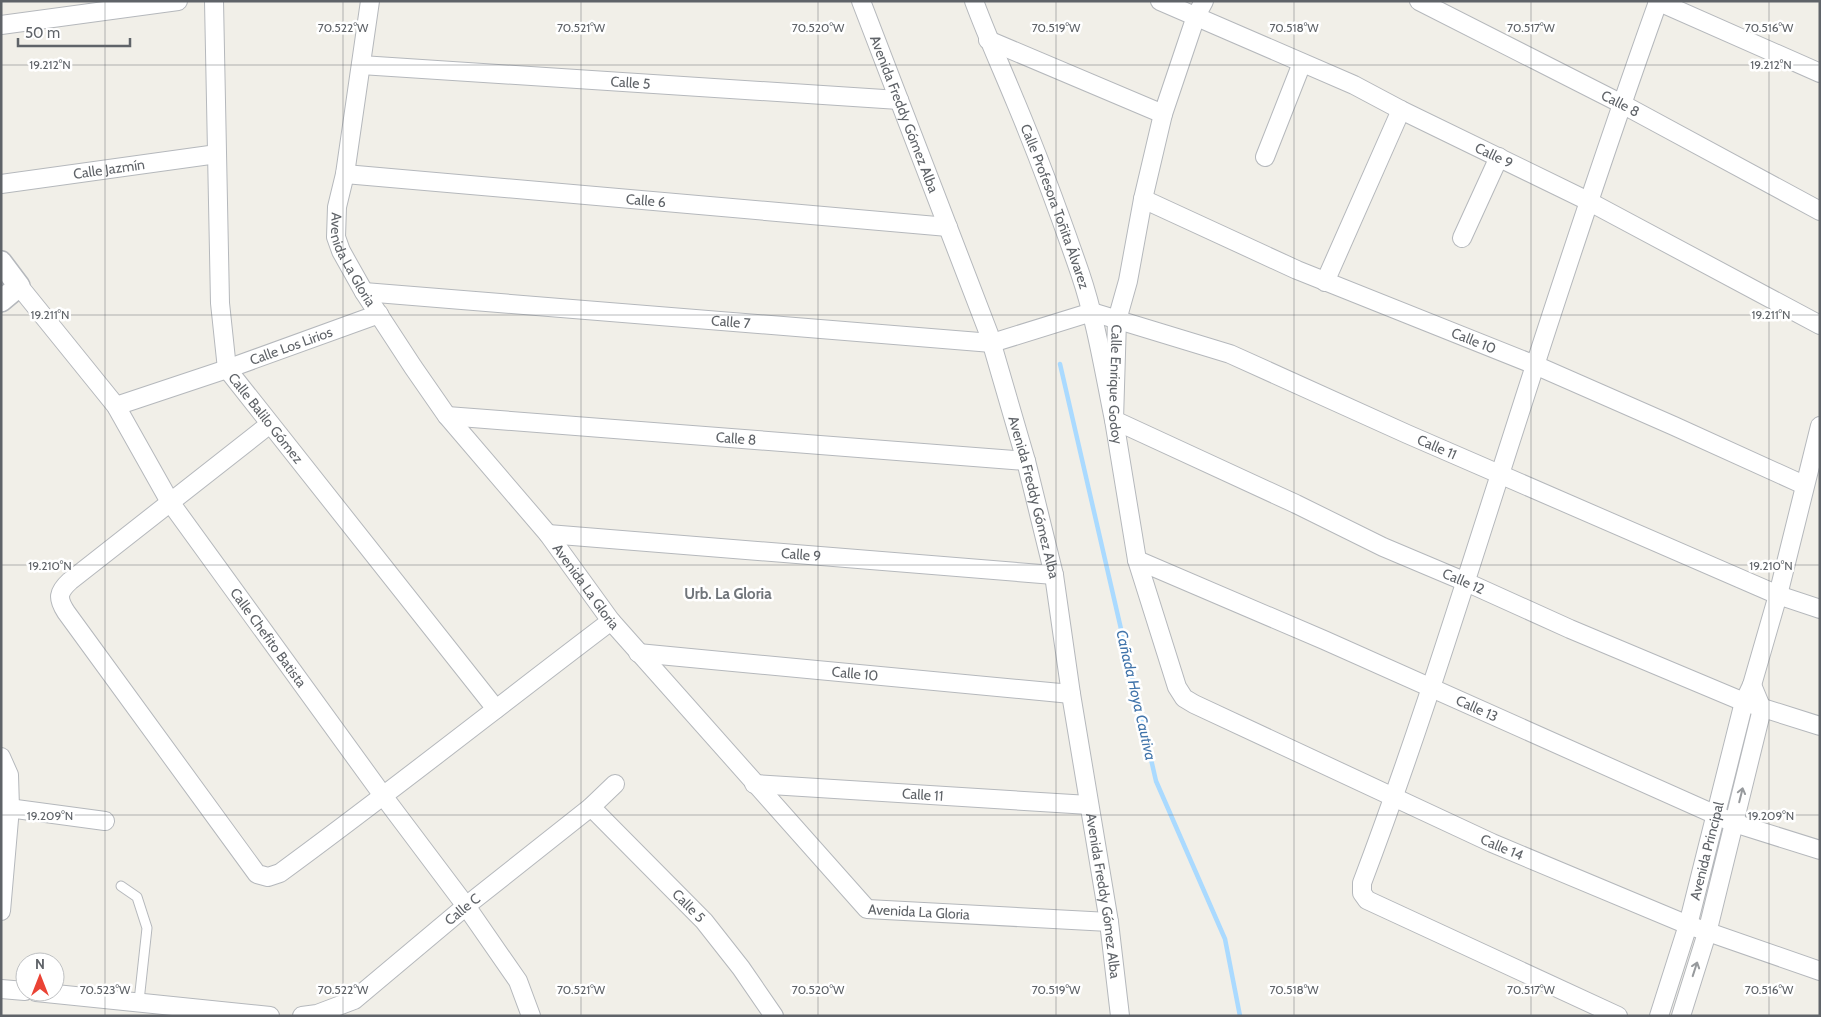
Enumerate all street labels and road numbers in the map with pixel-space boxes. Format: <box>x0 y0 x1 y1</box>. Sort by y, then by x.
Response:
street label: Avenida Freddy Gómez Alba <box>866 33 943 195</box>
street label: Calle 5 <box>610 72 651 93</box>
street label: Calle 8 <box>1598 86 1643 121</box>
street label: Calle Profesora Toñita Álvarez <box>1017 121 1094 291</box>
street label: Calle 9 <box>1472 138 1516 172</box>
street label: Calle Jazmín <box>72 155 146 183</box>
street label: Calle 6 <box>625 190 667 211</box>
street label: Avenida La Gloria <box>327 212 380 310</box>
street label: Calle 7 <box>710 311 751 332</box>
street label: Calle Los Lirios <box>247 323 335 369</box>
street label: Calle Enrique Godoy <box>1105 324 1127 446</box>
street label: Calle 10 <box>1449 324 1499 358</box>
street label: Calle Balilo Gómez <box>224 369 308 467</box>
street label: Avenida Freddy Gómez Alba <box>1004 414 1064 580</box>
street label: Calle 8 <box>715 428 757 449</box>
street label: Calle 11 <box>1414 431 1460 464</box>
street label: Avenida La Gloria <box>549 540 623 633</box>
street label: Calle 9 <box>780 544 822 565</box>
street label: Calle 12 <box>1440 564 1488 598</box>
street label: Calle Chefito Batista <box>226 584 311 691</box>
street label: Calle 10 <box>831 662 879 685</box>
street label: Calle 13 <box>1453 691 1501 726</box>
street label: Calle 11 <box>901 784 944 805</box>
street label: Avenida Principal <box>1686 799 1728 902</box>
street label: Avenida Freddy Gómez Alba <box>1082 812 1125 980</box>
street label: Calle 14 <box>1478 830 1526 864</box>
street label: Calle 5 <box>668 885 709 926</box>
street label: Calle C <box>441 889 484 929</box>
street label: Avenida La Gloria <box>868 900 971 924</box>

